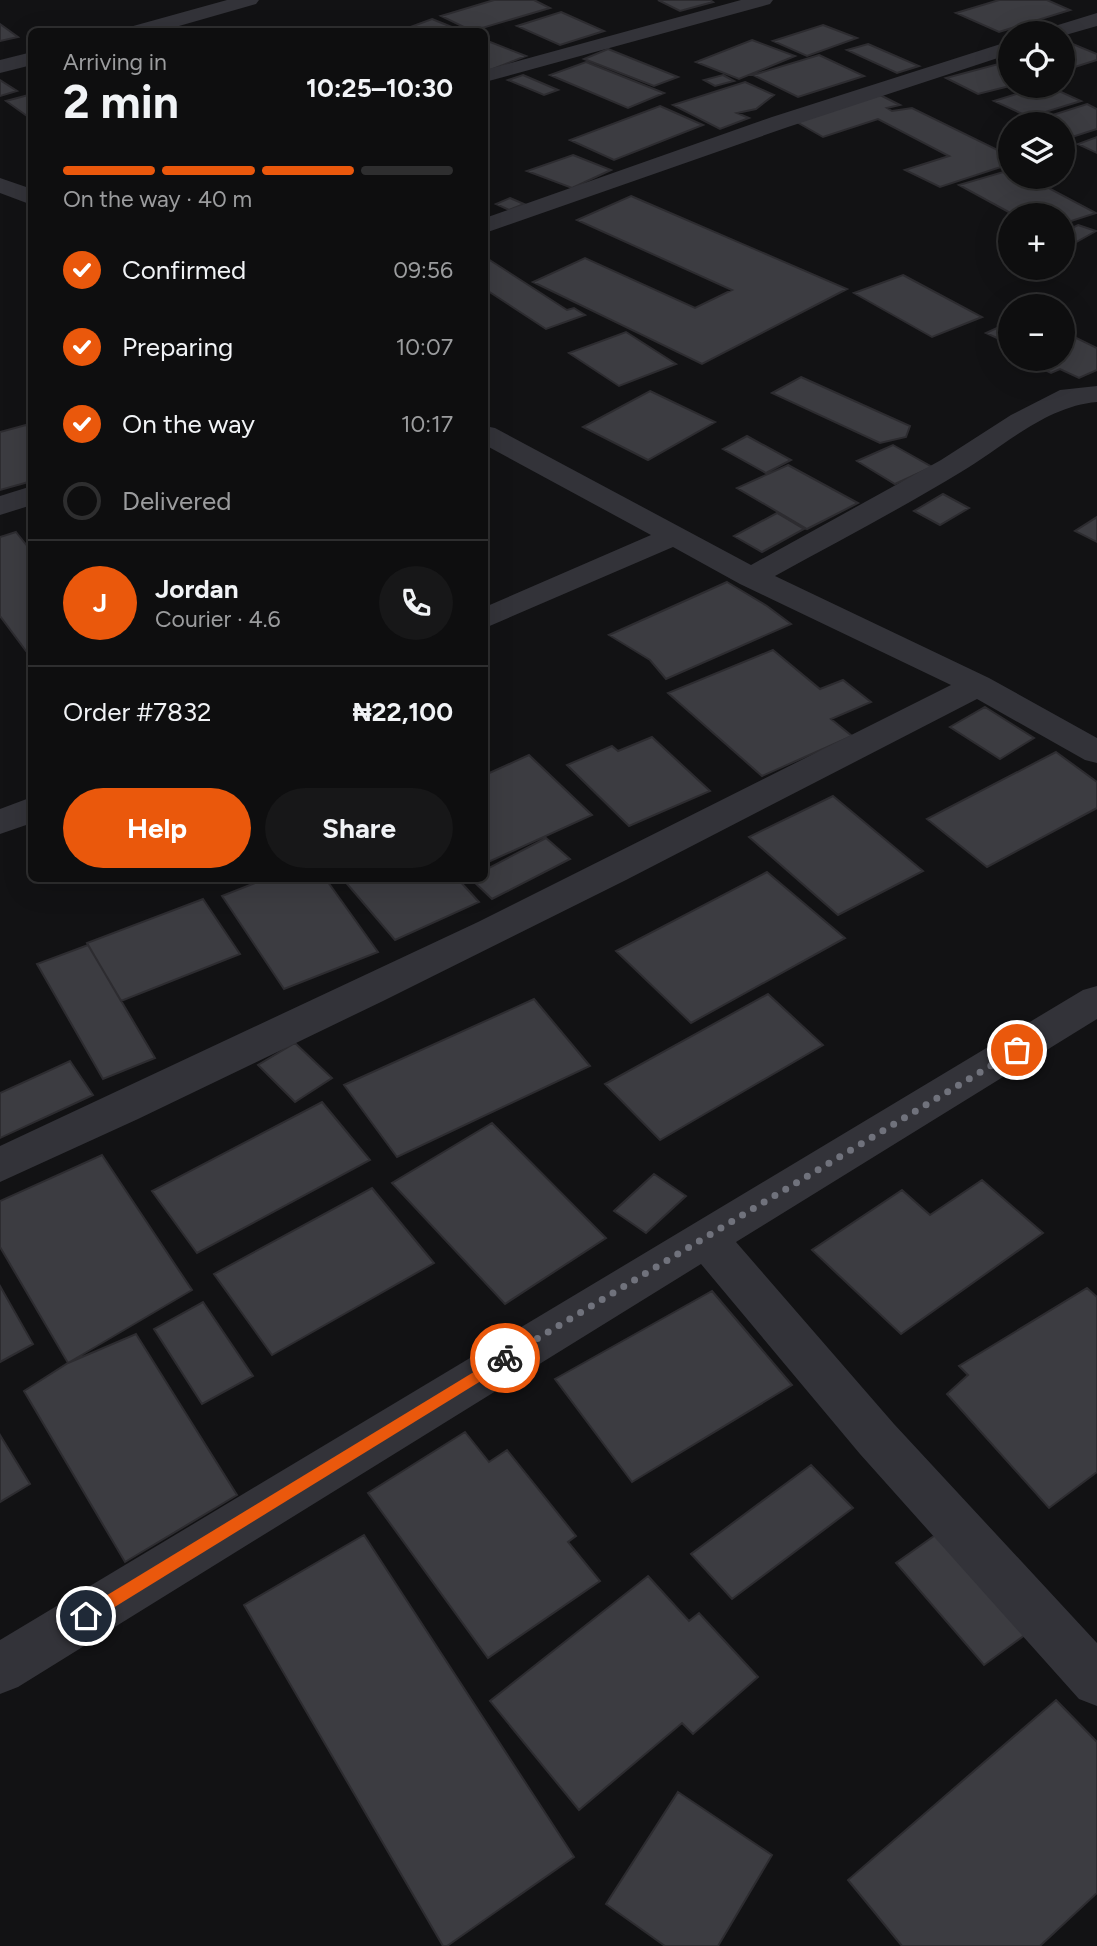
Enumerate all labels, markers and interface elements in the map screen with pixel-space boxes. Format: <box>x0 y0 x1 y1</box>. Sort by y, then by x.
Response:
map controls <box>998 21 1075 371</box>
button: locate <box>998 21 1075 98</box>
text: Arriving in <box>63 48 167 76</box>
text: 10:25–10:30 <box>306 72 453 104</box>
text: 2 min <box>63 74 179 130</box>
button: layers <box>998 112 1075 189</box>
text: On the way · 40 m <box>63 185 252 213</box>
button: + <box>998 203 1075 280</box>
icon: check <box>63 251 101 289</box>
text: Confirmed <box>122 254 246 286</box>
text: 09:56 <box>393 256 453 284</box>
button: − <box>998 294 1075 371</box>
icon: check <box>63 328 101 366</box>
text: Preparing <box>122 331 233 363</box>
text: 10:07 <box>396 333 453 361</box>
icon: check <box>63 405 101 443</box>
text: On the way <box>122 408 255 440</box>
text: 10:17 <box>401 410 453 438</box>
text: Delivered <box>122 485 231 517</box>
button: phone <box>379 566 453 640</box>
text: Jordan <box>155 573 238 605</box>
text: J <box>93 587 107 619</box>
text: Courier · 4.6 <box>155 605 281 633</box>
text: Order #7832 <box>63 696 212 728</box>
text: ₦22,100 <box>353 696 453 728</box>
button: Help <box>63 788 251 868</box>
button: Share <box>265 788 453 868</box>
pin <box>987 1020 1047 1080</box>
icon: bag <box>998 1031 1036 1069</box>
courier <box>470 1323 540 1393</box>
icon: bike <box>486 1339 524 1377</box>
pin <box>56 1586 116 1646</box>
icon: home <box>67 1597 105 1635</box>

